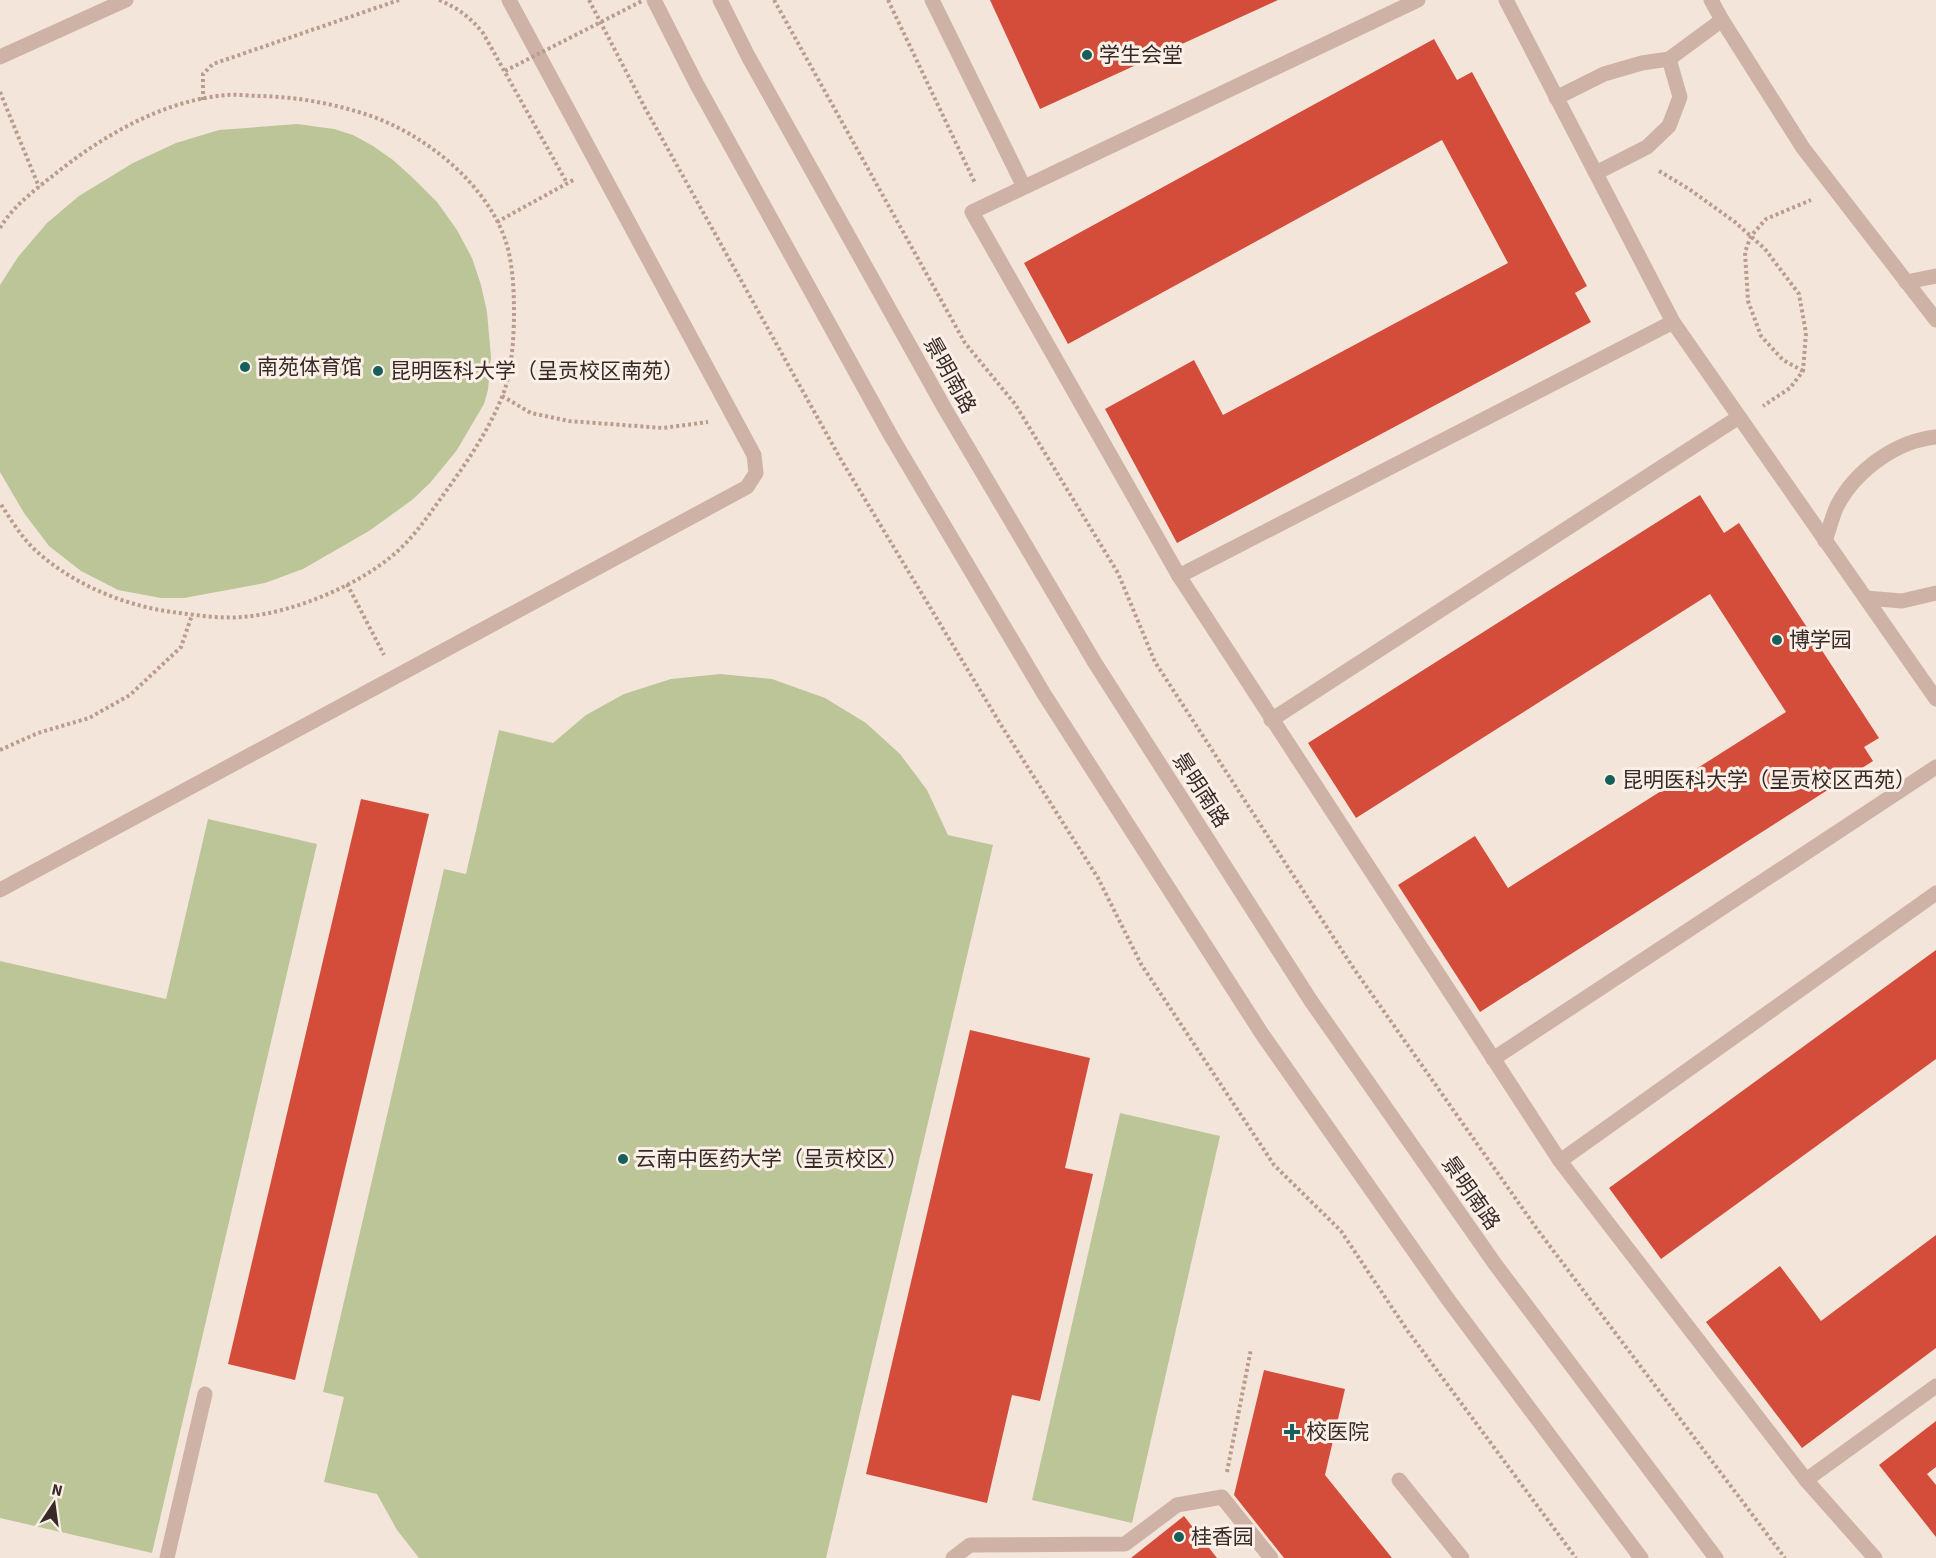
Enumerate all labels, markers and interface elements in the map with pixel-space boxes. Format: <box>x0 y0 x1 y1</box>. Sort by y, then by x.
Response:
place label: 学生会堂 <box>1099 40 1183 70</box>
marker: 学生会堂 <box>1080 48 1094 62</box>
street label: 景明南路 <box>917 331 983 419</box>
place label: 南苑体育馆 <box>257 352 362 382</box>
place label: 昆明医科大学（呈贡校区南苑） <box>390 356 684 386</box>
marker: 南苑体育馆 <box>238 360 252 374</box>
marker: 昆明医科大学（呈贡校区南苑） <box>371 364 385 378</box>
place label: 博学园 <box>1789 625 1852 655</box>
marker: 博学园 <box>1770 633 1784 647</box>
street label: 景明南路 <box>1166 747 1236 833</box>
place label: 昆明医科大学（呈贡校区西苑） <box>1622 765 1916 795</box>
marker: 昆明医科大学（呈贡校区西苑） <box>1603 773 1617 787</box>
place label: 云南中医药大学（呈贡校区） <box>635 1144 908 1174</box>
street label: 景明南路 <box>1435 1150 1507 1236</box>
marker: 云南中医药大学（呈贡校区） <box>616 1152 630 1166</box>
place label: 校医院 <box>1306 1417 1369 1447</box>
marker: 校医院 <box>1283 1423 1301 1441</box>
north arrow <box>24 1474 84 1534</box>
text: N <box>49 1478 65 1502</box>
place label: 桂香园 <box>1191 1522 1254 1552</box>
marker: 桂香园 <box>1172 1530 1186 1544</box>

